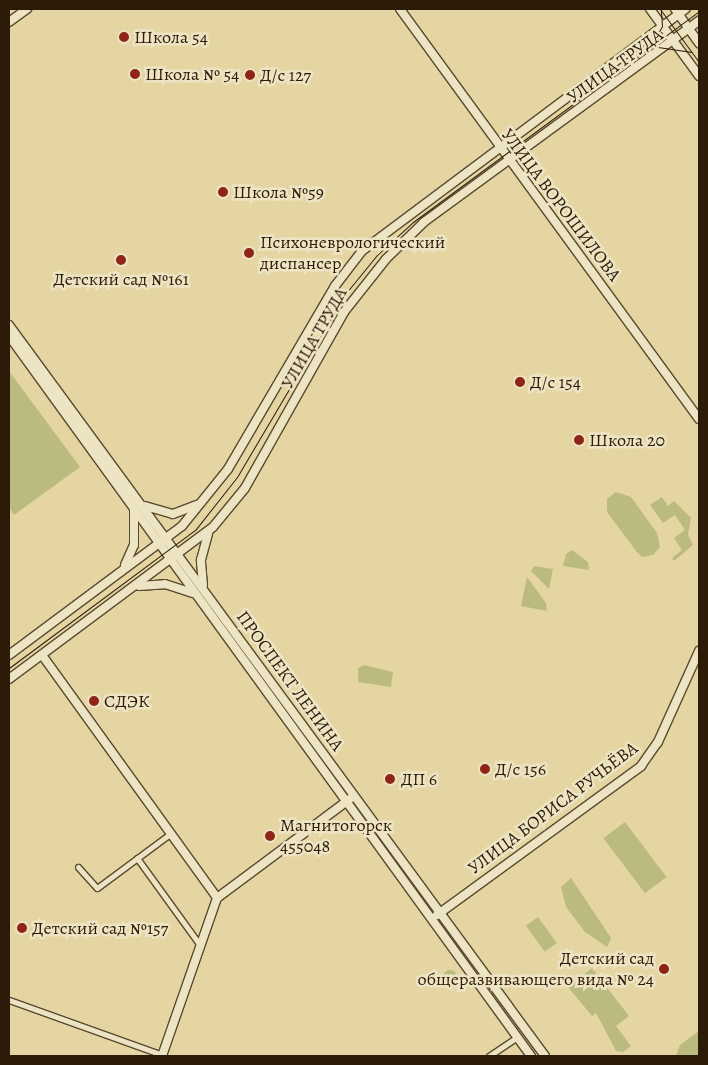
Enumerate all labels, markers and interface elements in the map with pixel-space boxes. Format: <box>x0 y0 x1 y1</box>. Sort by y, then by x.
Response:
street label: УЛИЦА ТРУДА <box>563 24 667 108</box>
place label: Школа 54 <box>134 26 208 48</box>
marker: Школа 54 <box>118 31 130 43</box>
place label: Школа № 54 <box>145 63 239 85</box>
place label: Д/с 127 <box>260 64 311 86</box>
marker: Школа № 54 <box>129 68 141 80</box>
marker: Д/с 127 <box>244 69 256 81</box>
street label: УЛИЦА ВОРОШИЛОВА <box>497 124 625 286</box>
place label: Школа №59 <box>233 181 324 203</box>
marker: Школа №59 <box>217 186 229 198</box>
place label: Психоневрологический диспансер <box>260 232 445 274</box>
marker: Психоневрологический диспансер <box>242 246 256 260</box>
marker: Детский сад №161 <box>115 254 127 266</box>
place label: Детский сад №161 <box>53 268 189 290</box>
street label: УЛИЦА ТРУДА <box>276 284 352 392</box>
place label: Д/с 154 <box>530 371 581 393</box>
marker: Д/с 154 <box>514 376 526 388</box>
place label: Школа 20 <box>589 429 665 451</box>
marker: Школа 20 <box>573 434 585 446</box>
street label: ПРОСПЕКТ ЛЕНИНА <box>232 607 348 755</box>
place label: СДЭК <box>104 690 149 712</box>
marker: СДЭК <box>88 695 100 707</box>
street label: УЛИЦА БОРИСА РУЧЬЁВА <box>464 737 642 879</box>
place label: Д/с 156 <box>495 758 546 780</box>
marker: Д/с 156 <box>479 763 491 775</box>
place label: ДП 6 <box>401 768 437 790</box>
marker: ДП 6 <box>383 772 397 786</box>
place label: Магнитогорск 455048 <box>280 815 392 858</box>
marker: Магнитогорск 455048 <box>264 830 276 842</box>
place label: Детский сад №157 <box>32 917 168 939</box>
marker: Детский сад №157 <box>16 922 28 934</box>
place label: Детский сад общеразвивающего вида № 24 <box>417 948 654 991</box>
marker: Детский сад общеразвивающего вида № 24 <box>658 963 670 975</box>

